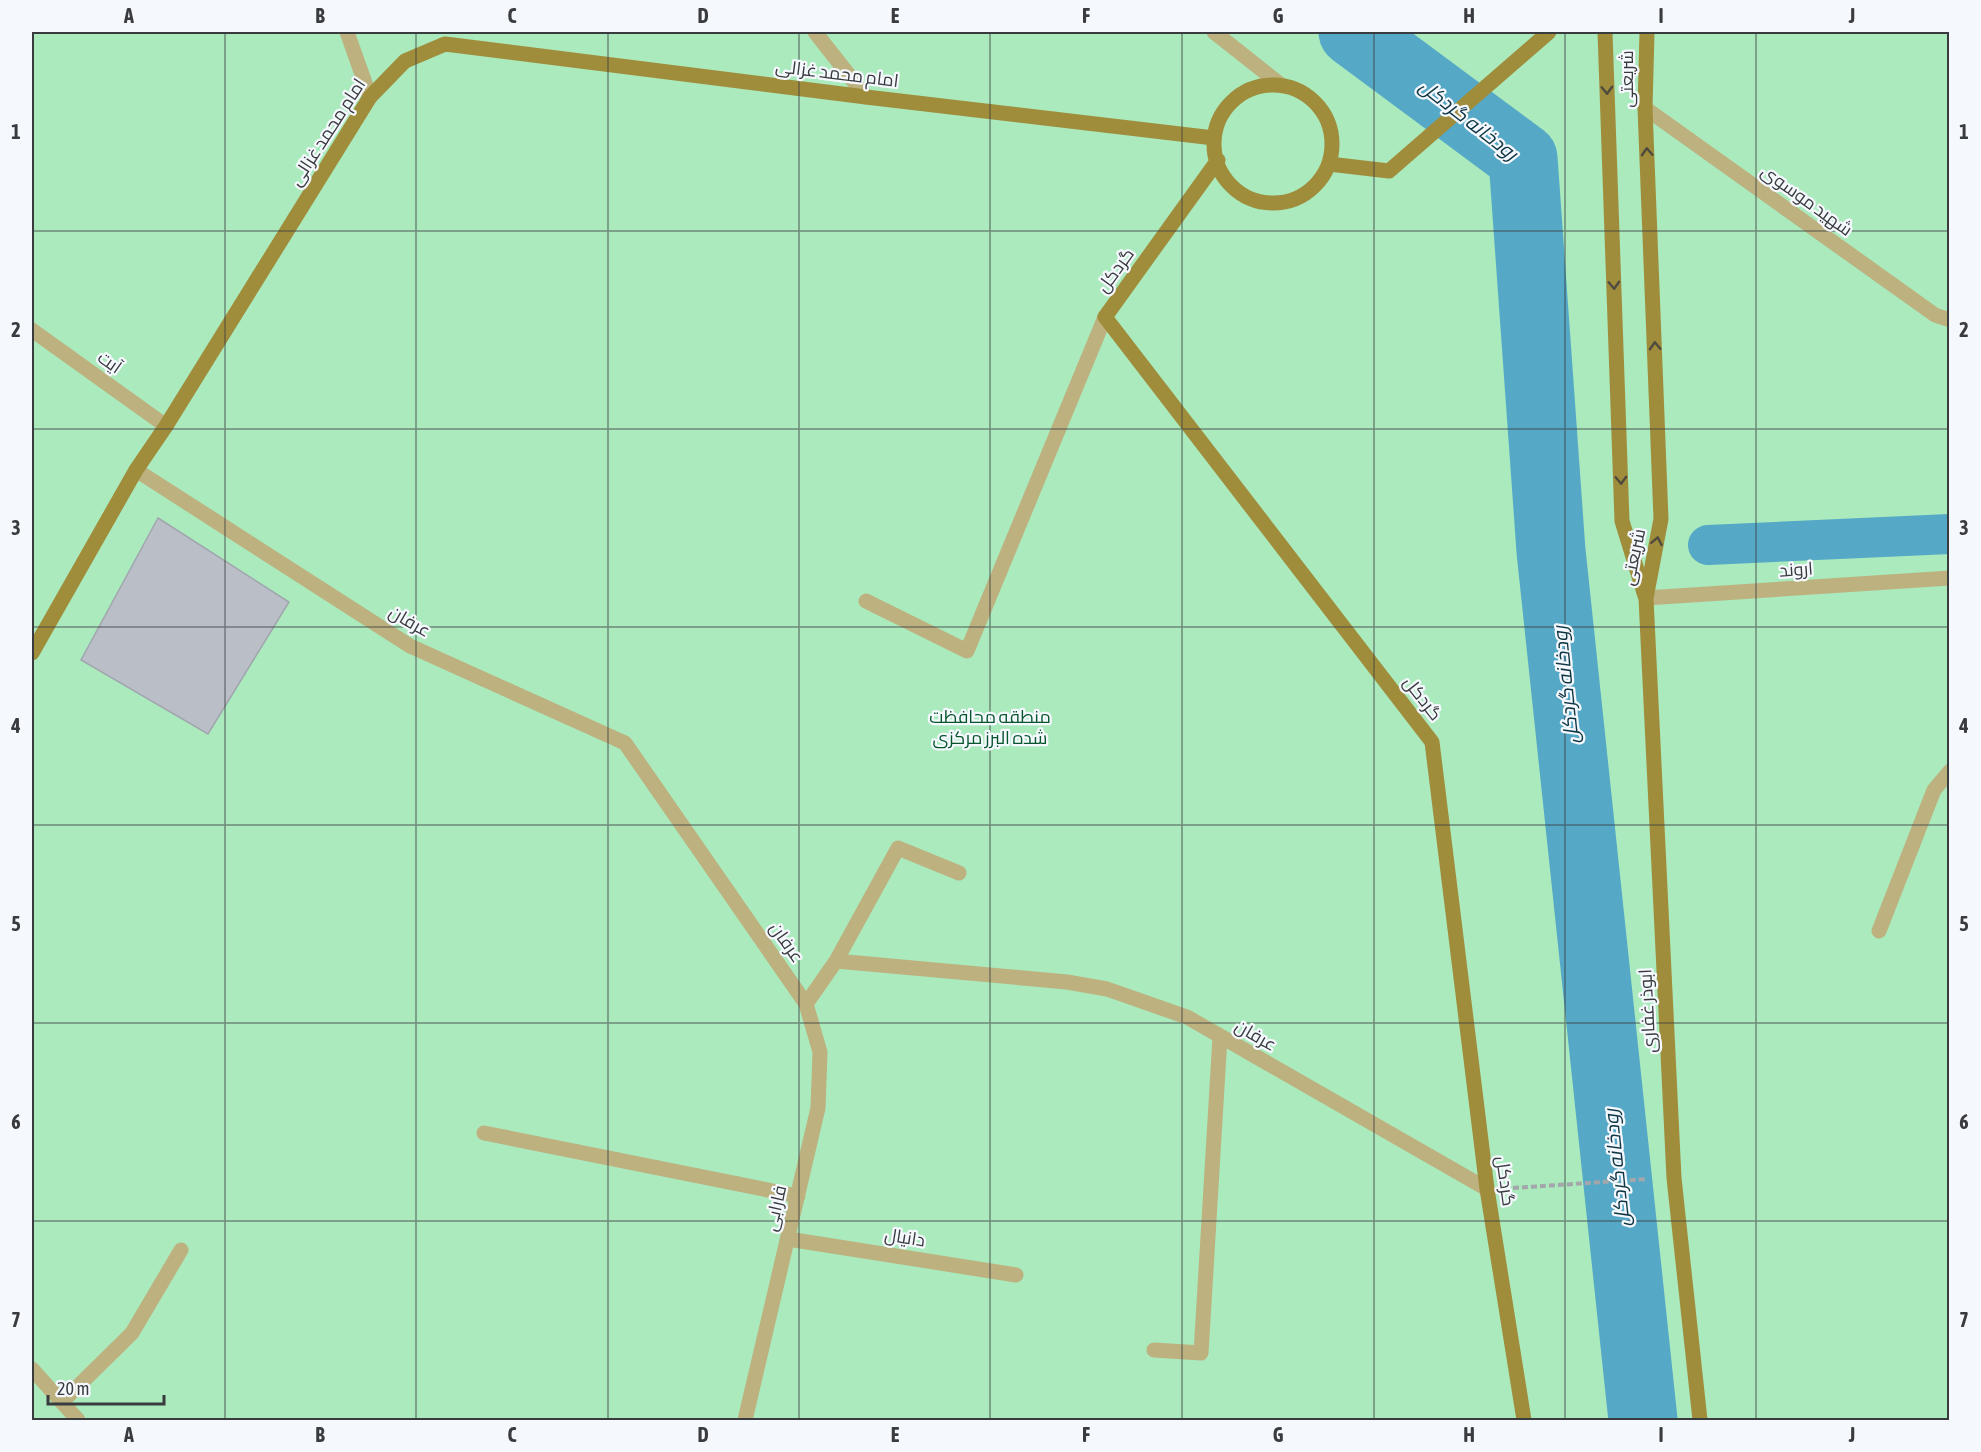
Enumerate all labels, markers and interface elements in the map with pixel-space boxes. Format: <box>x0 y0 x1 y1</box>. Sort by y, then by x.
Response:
text: A <box>123 4 134 27</box>
text: B <box>315 4 325 27</box>
text: C <box>508 4 517 27</box>
text: D <box>697 4 709 27</box>
text: E <box>891 4 900 27</box>
text: F <box>1082 4 1090 27</box>
text: G <box>1273 4 1284 27</box>
text: H <box>1463 4 1475 27</box>
text: I <box>1658 4 1664 27</box>
text: J <box>1848 4 1855 27</box>
street label: شریعتی <box>1616 50 1638 108</box>
street label: امام محمد غزالی <box>774 55 900 93</box>
street label: امام محمد غزالی <box>284 74 371 191</box>
water label: رودخانه گردکل <box>1415 74 1524 166</box>
one-way arrow <box>1601 85 1613 94</box>
text: 1 <box>11 120 21 143</box>
text: 1 <box>1959 120 1969 143</box>
one-way arrow <box>1641 147 1654 156</box>
street label: شهید موسوی <box>1757 160 1857 241</box>
street label: گردکل <box>1092 244 1139 297</box>
one-way arrow <box>1607 280 1620 289</box>
text: 2 <box>11 318 21 341</box>
text: 2 <box>1959 318 1969 341</box>
one-way arrow <box>1649 342 1661 351</box>
street label: آیت <box>94 346 126 378</box>
one-way arrow <box>1614 475 1627 484</box>
text: 3 <box>11 516 21 539</box>
text: 3 <box>1959 516 1969 539</box>
street label: شریعتی <box>1617 527 1650 587</box>
one-way arrow <box>1650 536 1663 546</box>
street label: اروند <box>1778 557 1814 582</box>
street label: عرفان <box>385 601 434 642</box>
water label: رودخانه گردکل <box>1547 623 1584 745</box>
street label: گردکل <box>1399 672 1447 725</box>
park label: منطقه محافظت شده البرز مرکزی <box>929 706 1051 749</box>
text: 4 <box>10 714 21 737</box>
text: 4 <box>1958 714 1969 737</box>
text: 5 <box>11 912 21 935</box>
text: 5 <box>1959 912 1969 935</box>
street label: عرفان <box>765 918 808 967</box>
street label: ابوذر غفاری <box>1634 968 1661 1054</box>
street label: عرفان <box>1231 1015 1280 1056</box>
water label: رودخانه گردکل <box>1598 1106 1635 1228</box>
text: 6 <box>11 1110 21 1133</box>
text: 6 <box>1959 1110 1969 1133</box>
street label: گردکل <box>1491 1155 1520 1207</box>
street label: فارابی <box>760 1183 791 1233</box>
street label: دانیال <box>883 1223 927 1252</box>
text: 7 <box>11 1308 21 1331</box>
text: 7 <box>1959 1308 1969 1331</box>
scale bar <box>48 1368 164 1406</box>
text: 20 m <box>57 1378 89 1399</box>
text: A <box>123 1423 134 1446</box>
text: B <box>315 1423 325 1446</box>
text: C <box>508 1423 517 1446</box>
text: D <box>697 1423 709 1446</box>
text: E <box>891 1423 900 1446</box>
text: F <box>1082 1423 1090 1446</box>
text: G <box>1273 1423 1284 1446</box>
text: H <box>1463 1423 1475 1446</box>
text: I <box>1658 1423 1664 1446</box>
text: J <box>1848 1423 1855 1446</box>

